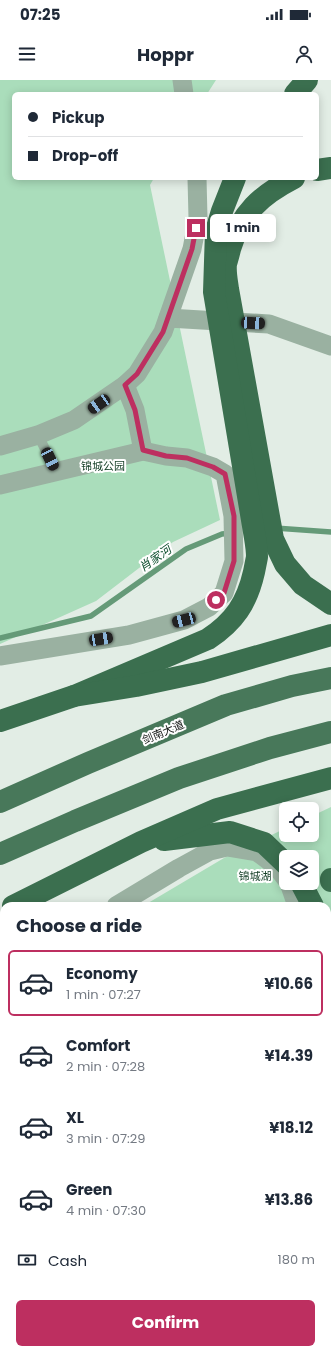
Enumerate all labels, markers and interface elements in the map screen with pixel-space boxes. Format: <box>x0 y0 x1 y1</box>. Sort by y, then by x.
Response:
text: 07:25 <box>20 4 60 25</box>
text: Hoppr <box>137 42 194 67</box>
icon: menu <box>16 43 38 65</box>
icon: person <box>293 43 315 65</box>
text: Pickup <box>52 107 104 128</box>
text: Drop-off <box>52 145 118 166</box>
callout: 1 min <box>210 214 276 242</box>
text: 1 min <box>226 218 260 237</box>
route end <box>187 219 205 237</box>
car <box>241 316 265 330</box>
car <box>86 392 112 416</box>
car <box>39 446 61 472</box>
park label: 锦城公园 <box>81 458 125 474</box>
water label: 肖家河 <box>135 540 176 575</box>
route start <box>207 591 225 609</box>
car <box>171 611 197 629</box>
car <box>88 631 114 647</box>
street label: 剑南大道 <box>140 716 186 748</box>
map controls <box>279 802 319 890</box>
button: locate <box>279 802 319 842</box>
button: layers <box>279 850 319 890</box>
park label: 锦城湖 <box>239 868 272 884</box>
text: Choose a ride <box>16 913 142 938</box>
text: Economy <box>66 963 138 984</box>
icon: car <box>18 965 54 1001</box>
text: ¥10.66 <box>264 973 313 994</box>
text: 1 min · 07:27 <box>66 985 141 1004</box>
text: Comfort <box>66 1035 130 1056</box>
icon: car <box>18 1037 54 1073</box>
text: ¥14.39 <box>265 1045 313 1066</box>
text: 2 min · 07:28 <box>66 1057 145 1076</box>
text: XL <box>66 1107 84 1128</box>
icon: car <box>18 1109 54 1145</box>
text: ¥18.12 <box>269 1117 313 1138</box>
text: 3 min · 07:29 <box>66 1129 145 1148</box>
text: Green <box>66 1179 112 1200</box>
icon: car <box>18 1181 54 1217</box>
text: ¥13.86 <box>265 1189 313 1210</box>
text: 4 min · 07:30 <box>66 1201 146 1220</box>
icon: cash <box>16 1249 38 1271</box>
text: Cash <box>48 1250 87 1271</box>
text: 180 m <box>278 1250 315 1269</box>
button: Confirm <box>16 1300 315 1346</box>

